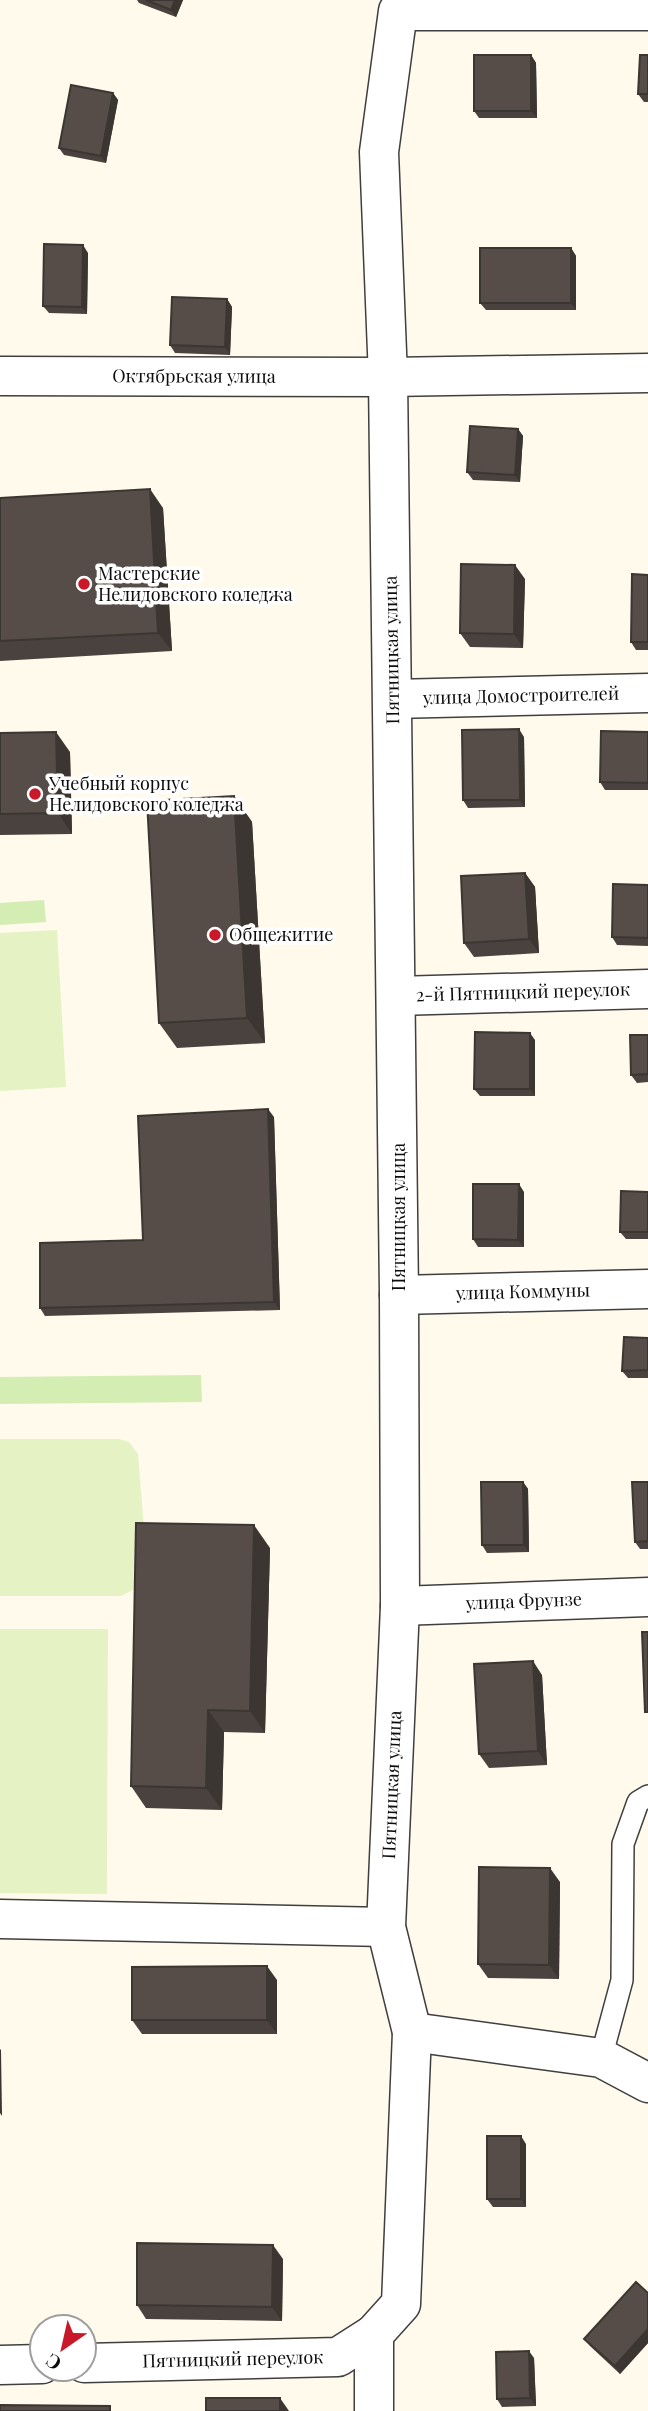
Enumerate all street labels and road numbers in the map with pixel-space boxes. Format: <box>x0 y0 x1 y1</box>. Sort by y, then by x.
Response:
street label: Октябрьская улица <box>112 363 276 388</box>
street label: Пятницкая улица <box>378 575 404 725</box>
street label: улица Домостроителей <box>422 681 619 709</box>
street label: 2-й Пятницкий переулок <box>415 977 630 1006</box>
street label: Пятницкая улица <box>386 1143 410 1291</box>
street label: улица Коммуны <box>455 1277 591 1305</box>
street label: улица Фрунзе <box>464 1586 582 1615</box>
street label: Пятницкая улица <box>376 1710 406 1860</box>
street label: Пятницкий переулок <box>142 2344 324 2373</box>

